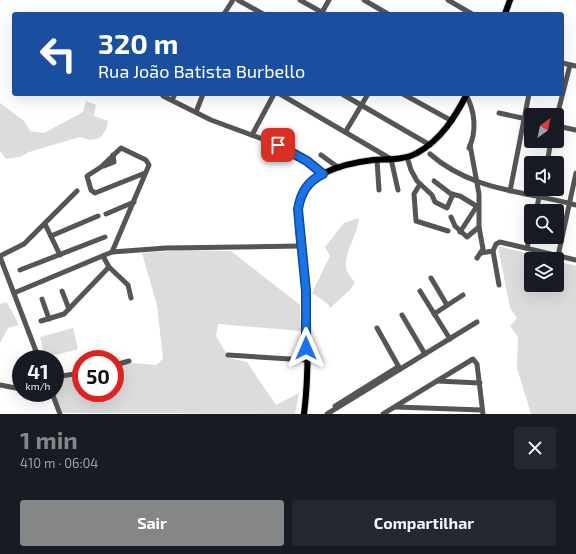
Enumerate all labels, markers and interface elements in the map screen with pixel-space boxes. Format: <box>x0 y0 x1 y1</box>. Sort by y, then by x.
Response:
text: 320 m <box>98 26 179 60</box>
icon: left <box>32 28 84 80</box>
text: Rua João Batista Burbello <box>98 60 305 82</box>
north arrow <box>524 108 564 148</box>
map controls <box>524 108 564 292</box>
pin <box>261 128 295 162</box>
icon: arrive <box>267 134 289 156</box>
button: sound <box>524 156 564 196</box>
button: search <box>524 204 564 244</box>
button: layers <box>524 252 564 292</box>
position arrow <box>285 327 327 369</box>
speed limit sign: 50 <box>72 350 124 402</box>
text: 41 <box>27 359 49 383</box>
text: km/h <box>26 380 50 392</box>
text: 1 min <box>20 425 78 454</box>
button: close <box>514 427 556 469</box>
text: 410 m · 06:04 <box>20 455 98 471</box>
button: Sair <box>20 500 284 546</box>
button: Compartilhar <box>292 500 556 546</box>

